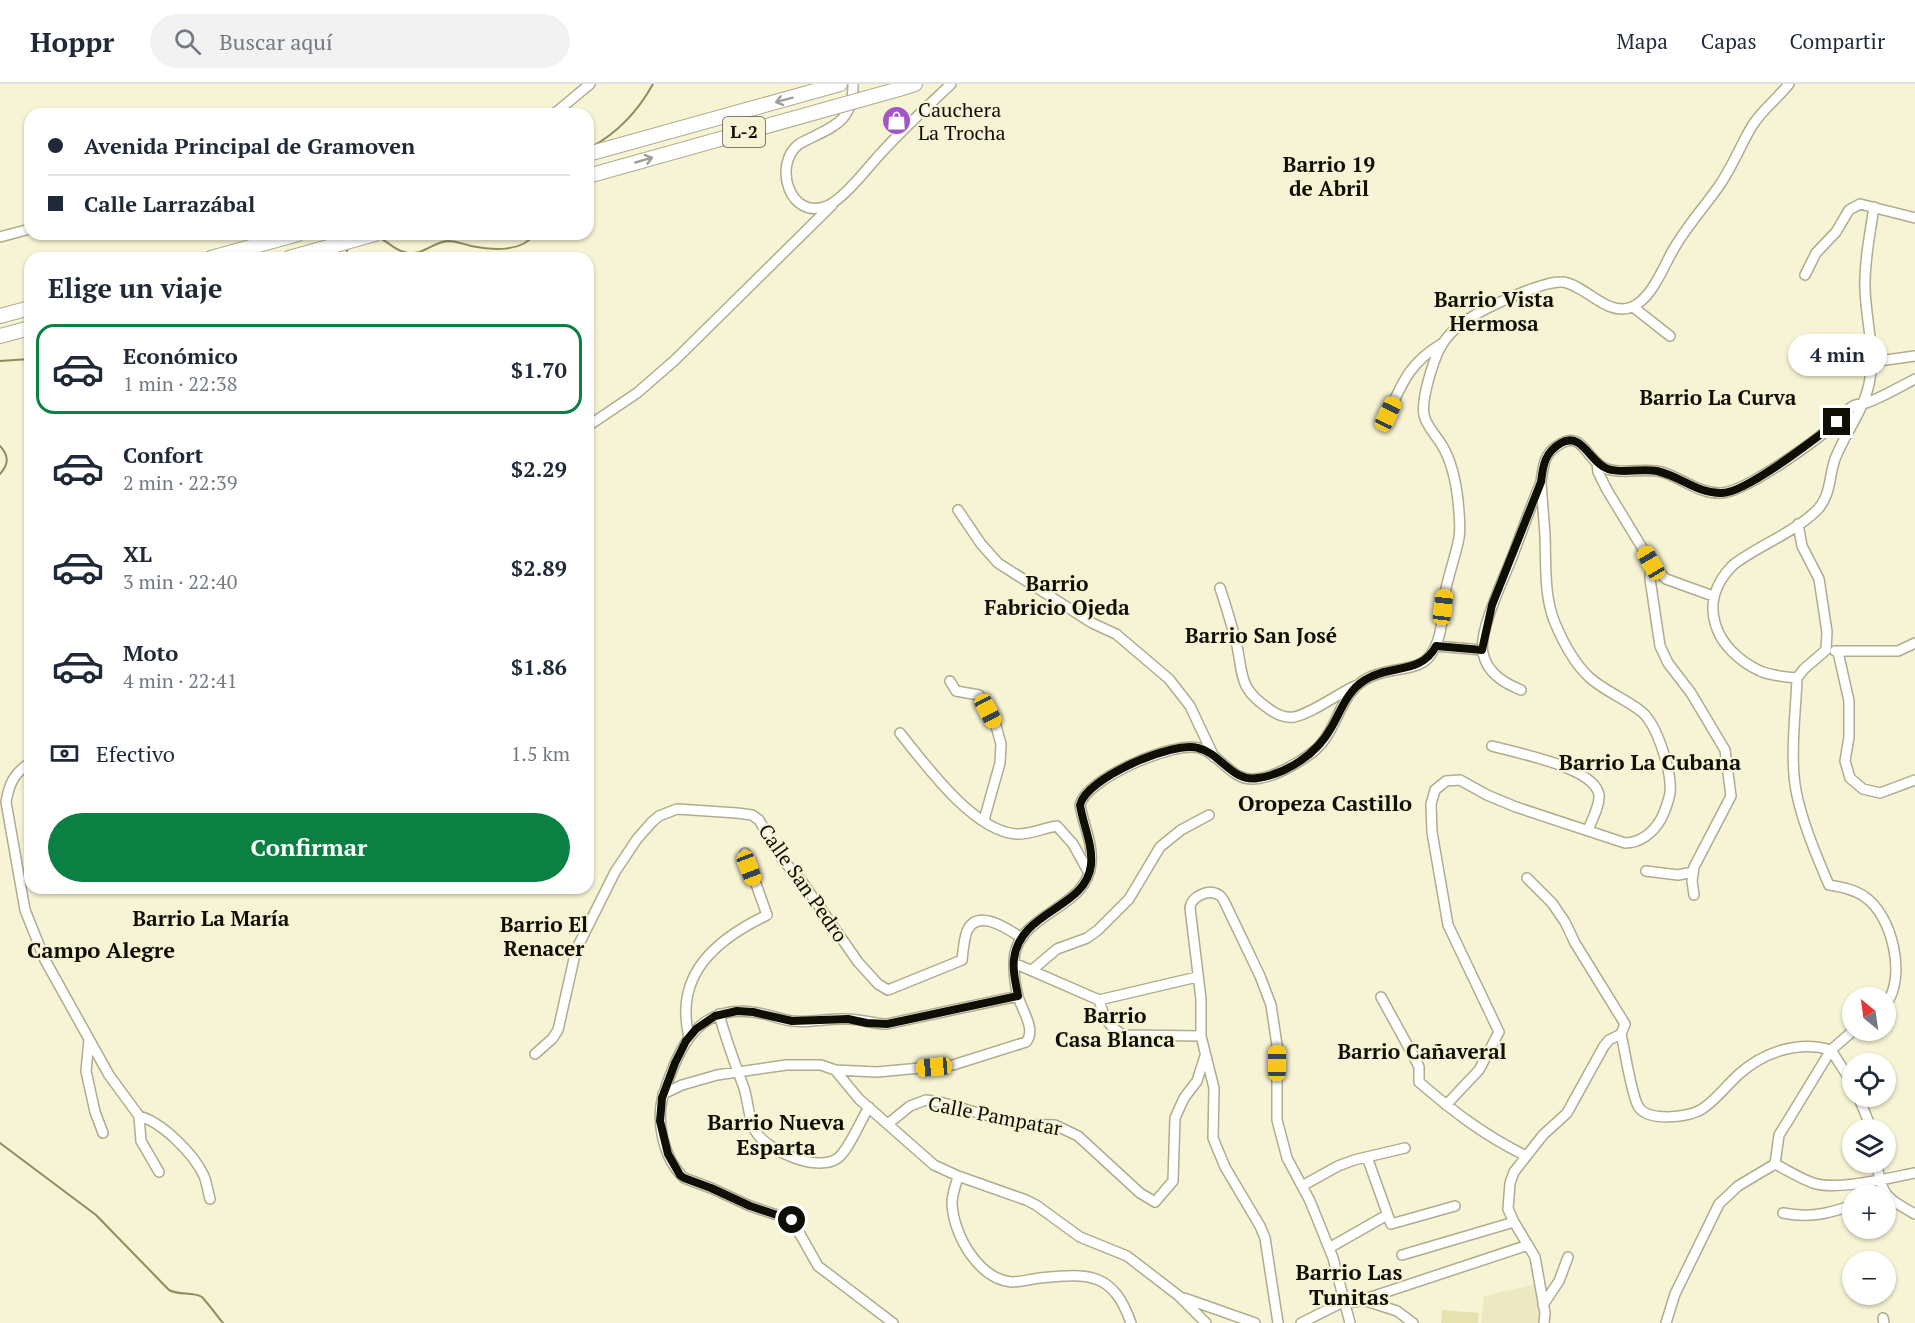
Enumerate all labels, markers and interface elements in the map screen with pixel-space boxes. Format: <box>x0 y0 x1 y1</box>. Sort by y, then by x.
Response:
search box <box>150 14 570 68</box>
text: Hoppr <box>30 23 114 60</box>
icon: search <box>171 25 204 58</box>
text: Buscar aquí <box>219 27 333 56</box>
text: Mapa <box>1616 27 1668 55</box>
text: Capas <box>1701 27 1757 55</box>
text: Compartir <box>1790 27 1885 55</box>
one-way arrow <box>775 94 794 106</box>
place label: Cauchera La Trocha <box>918 96 1006 146</box>
shop icon: Cauchera La Trocha <box>881 105 913 137</box>
road number: L-2 <box>723 117 765 147</box>
text: Avenida Principal de Gramoven <box>84 131 415 160</box>
district label: Barrio 19 de Abril <box>1283 150 1375 202</box>
one-way arrow <box>634 154 653 165</box>
text: Calle Larrazábal <box>84 189 255 218</box>
text: Elige un viaje <box>48 270 222 306</box>
district label: Barrio Vista Hermosa <box>1434 285 1554 337</box>
callout: 4 min <box>1788 335 1886 377</box>
text: Económico <box>123 341 238 370</box>
text: 4 min <box>1810 341 1865 368</box>
icon: car <box>51 342 105 396</box>
text: $1.70 <box>511 355 567 384</box>
text: 1 min · 22:38 <box>123 370 237 397</box>
district label: Barrio La Curva <box>1639 383 1797 411</box>
car <box>1372 394 1404 434</box>
route end <box>1823 408 1850 435</box>
text: Confort <box>123 440 203 469</box>
icon: car <box>51 441 105 495</box>
text: $2.29 <box>511 454 567 483</box>
text: 2 min · 22:39 <box>123 469 237 496</box>
text: XL <box>123 539 152 568</box>
icon: car <box>51 540 105 594</box>
car <box>1634 543 1668 583</box>
text: $2.89 <box>511 553 567 582</box>
text: 3 min · 22:40 <box>123 568 237 595</box>
district label: Barrio Fabricio Ojeda <box>984 569 1130 621</box>
car <box>1432 588 1454 626</box>
district label: Barrio San José <box>1185 621 1337 649</box>
text: Moto <box>123 638 178 667</box>
icon: car <box>51 639 105 693</box>
text: $1.86 <box>511 652 567 681</box>
text: 4 min · 22:41 <box>123 667 237 694</box>
car <box>972 691 1004 731</box>
icon: cash <box>48 737 81 770</box>
text: Efectivo <box>96 739 175 768</box>
text: 1.5 km <box>511 740 570 767</box>
district label: Barrio La Cubana <box>1559 747 1741 776</box>
district label: Oropeza Castillo <box>1238 788 1412 817</box>
button: Confirmar <box>48 813 570 882</box>
street label: Calle San Pedro <box>753 818 854 947</box>
car <box>734 848 764 888</box>
district label: Barrio La María <box>132 904 290 932</box>
district label: Barrio El Renacer <box>500 910 588 962</box>
district label: Campo Alegre <box>27 935 175 964</box>
north arrow <box>1842 987 1896 1041</box>
map controls <box>1842 987 1896 1305</box>
district label: Barrio Casa Blanca <box>1055 1001 1175 1053</box>
district label: Barrio Cañaveral <box>1337 1037 1507 1065</box>
car <box>1268 1045 1286 1081</box>
button: locate <box>1842 1053 1896 1107</box>
car <box>915 1056 953 1078</box>
street label: Calle Pampatar <box>926 1089 1065 1142</box>
district label: Barrio Nueva Esparta <box>707 1107 845 1161</box>
button: layers <box>1842 1119 1896 1173</box>
button: + <box>1842 1185 1896 1239</box>
route start <box>778 1206 805 1233</box>
button: − <box>1842 1251 1896 1305</box>
district label: Barrio Las Tunitas <box>1296 1257 1402 1311</box>

